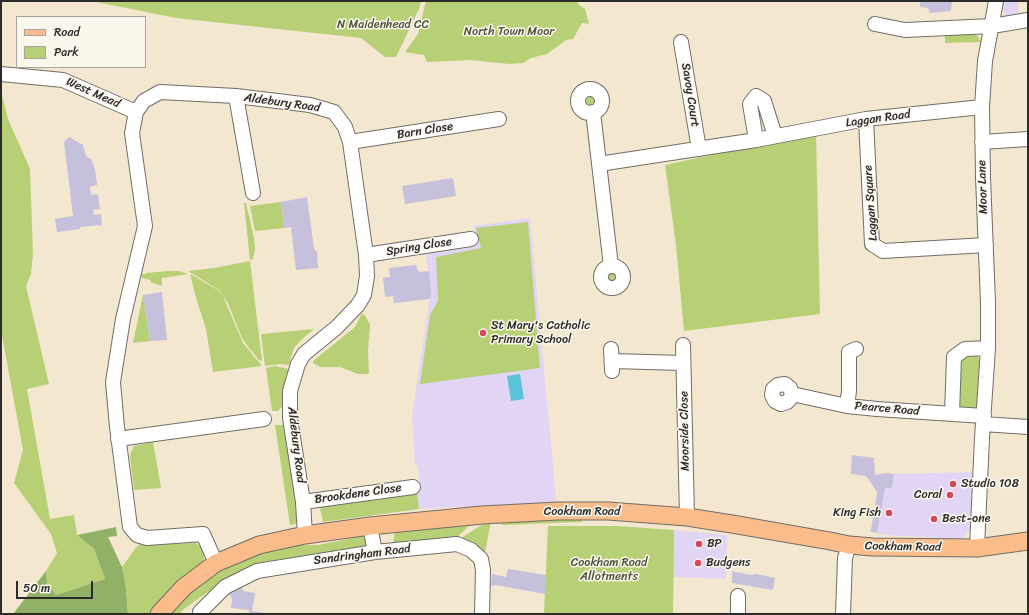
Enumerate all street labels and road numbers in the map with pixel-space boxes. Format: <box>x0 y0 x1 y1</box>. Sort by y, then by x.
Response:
street label: Savoy Court <box>678 62 702 128</box>
street label: West Mead <box>64 75 122 111</box>
street label: Aldebury Road <box>243 91 321 115</box>
street label: Laggan Road <box>845 107 911 131</box>
street label: Barn Close <box>396 119 454 143</box>
street label: Moor Lane <box>975 160 991 214</box>
street label: Laggan Square <box>861 165 881 241</box>
street label: Spring Close <box>385 235 453 259</box>
street label: Moorside Close <box>677 391 693 471</box>
street label: Pearce Road <box>854 399 920 419</box>
street label: Aldebury Road <box>284 406 308 484</box>
street label: Brookdene Close <box>314 481 402 507</box>
street label: Cookham Road <box>544 505 620 519</box>
street label: Cookham Road <box>865 539 941 555</box>
street label: Sandringham Road <box>313 542 411 568</box>

